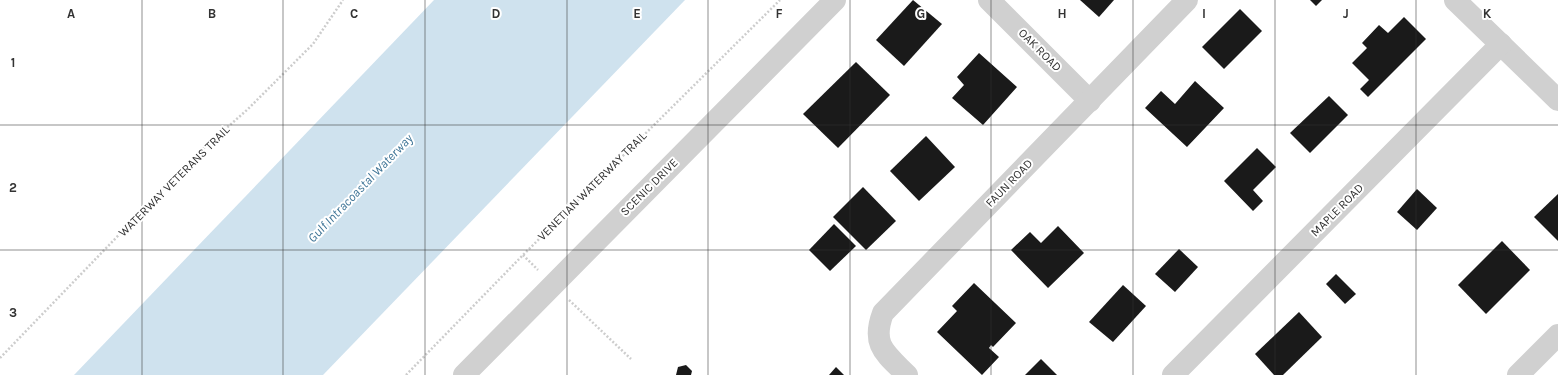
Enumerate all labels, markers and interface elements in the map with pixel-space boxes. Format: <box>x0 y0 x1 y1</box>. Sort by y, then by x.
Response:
text: A <box>67 6 75 21</box>
text: B <box>208 6 216 21</box>
text: C <box>350 6 358 21</box>
text: D <box>492 6 501 21</box>
text: E <box>633 6 641 21</box>
text: F <box>775 6 783 21</box>
text: G <box>917 6 925 21</box>
text: H <box>1057 6 1067 21</box>
text: I <box>1202 6 1206 21</box>
text: J <box>1343 6 1349 21</box>
text: K <box>1483 6 1492 21</box>
street label: OAK ROAD <box>1016 26 1064 74</box>
text: 1 <box>11 55 15 70</box>
street label: WATERWAY VETERANS TRAIL <box>116 122 233 239</box>
street label: VENETIAN WATERWAY TRAIL <box>535 128 650 243</box>
water label: Gulf Intracoastal Waterway <box>304 130 416 245</box>
street label: SCENIC DRIVE <box>617 155 681 219</box>
street label: FAUN ROAD <box>983 156 1035 210</box>
text: 2 <box>9 180 17 195</box>
street label: MAPLE ROAD <box>1308 181 1366 239</box>
text: 3 <box>9 305 17 320</box>

